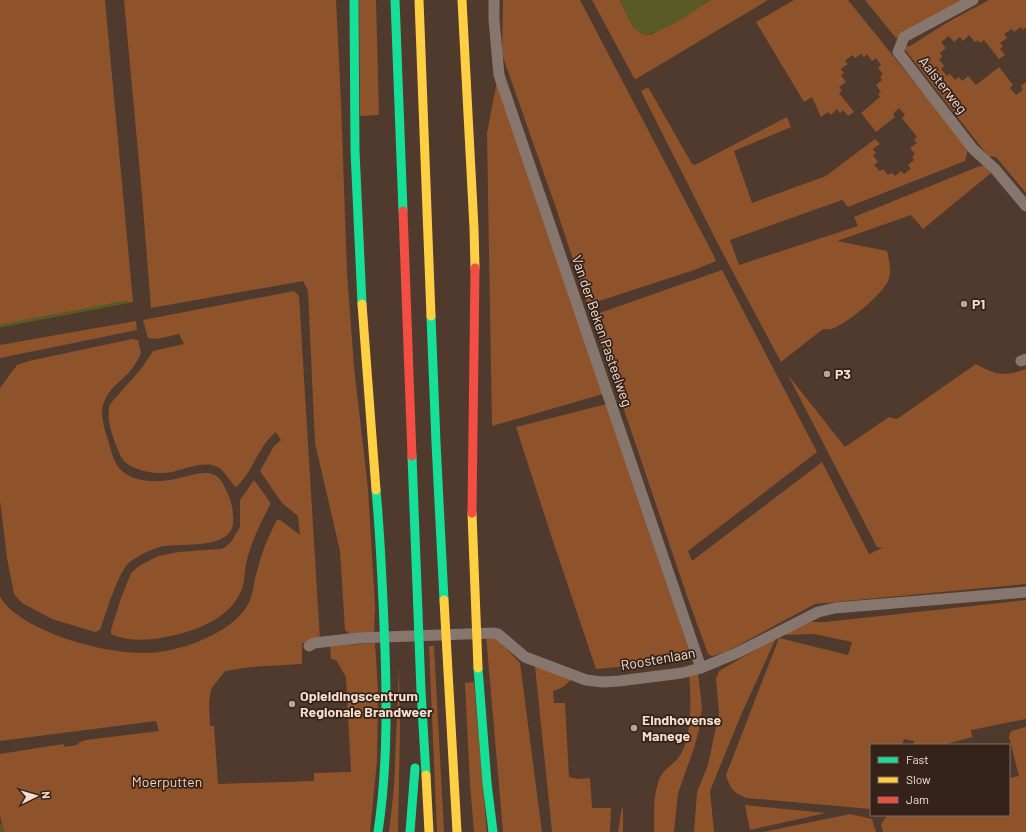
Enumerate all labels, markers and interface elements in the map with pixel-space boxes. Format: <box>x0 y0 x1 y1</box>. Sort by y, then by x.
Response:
street label: Aalsterweg <box>916 53 971 117</box>
street label: Van der Beken Pasteelweg <box>569 253 636 409</box>
place label: P1 <box>972 295 985 312</box>
marker: P1 <box>959 299 969 309</box>
place label: P3 <box>835 365 851 382</box>
marker: P3 <box>822 369 832 379</box>
street label: Roostenlaan <box>619 644 697 673</box>
place label: Opleidingscentrum Regionale Brandweer <box>300 687 433 720</box>
marker: Opleidingscentrum Regionale Brandweer <box>287 699 297 709</box>
place label: Eindhovense Manege <box>642 711 721 744</box>
marker: Eindhovense Manege <box>629 723 639 733</box>
legend <box>870 744 1010 816</box>
text: Fast <box>906 752 929 766</box>
text: Slow <box>906 772 931 786</box>
park label: Moerputten <box>132 773 202 790</box>
north arrow <box>16 776 56 816</box>
text: N <box>40 791 53 799</box>
text: Jam <box>906 792 929 806</box>

